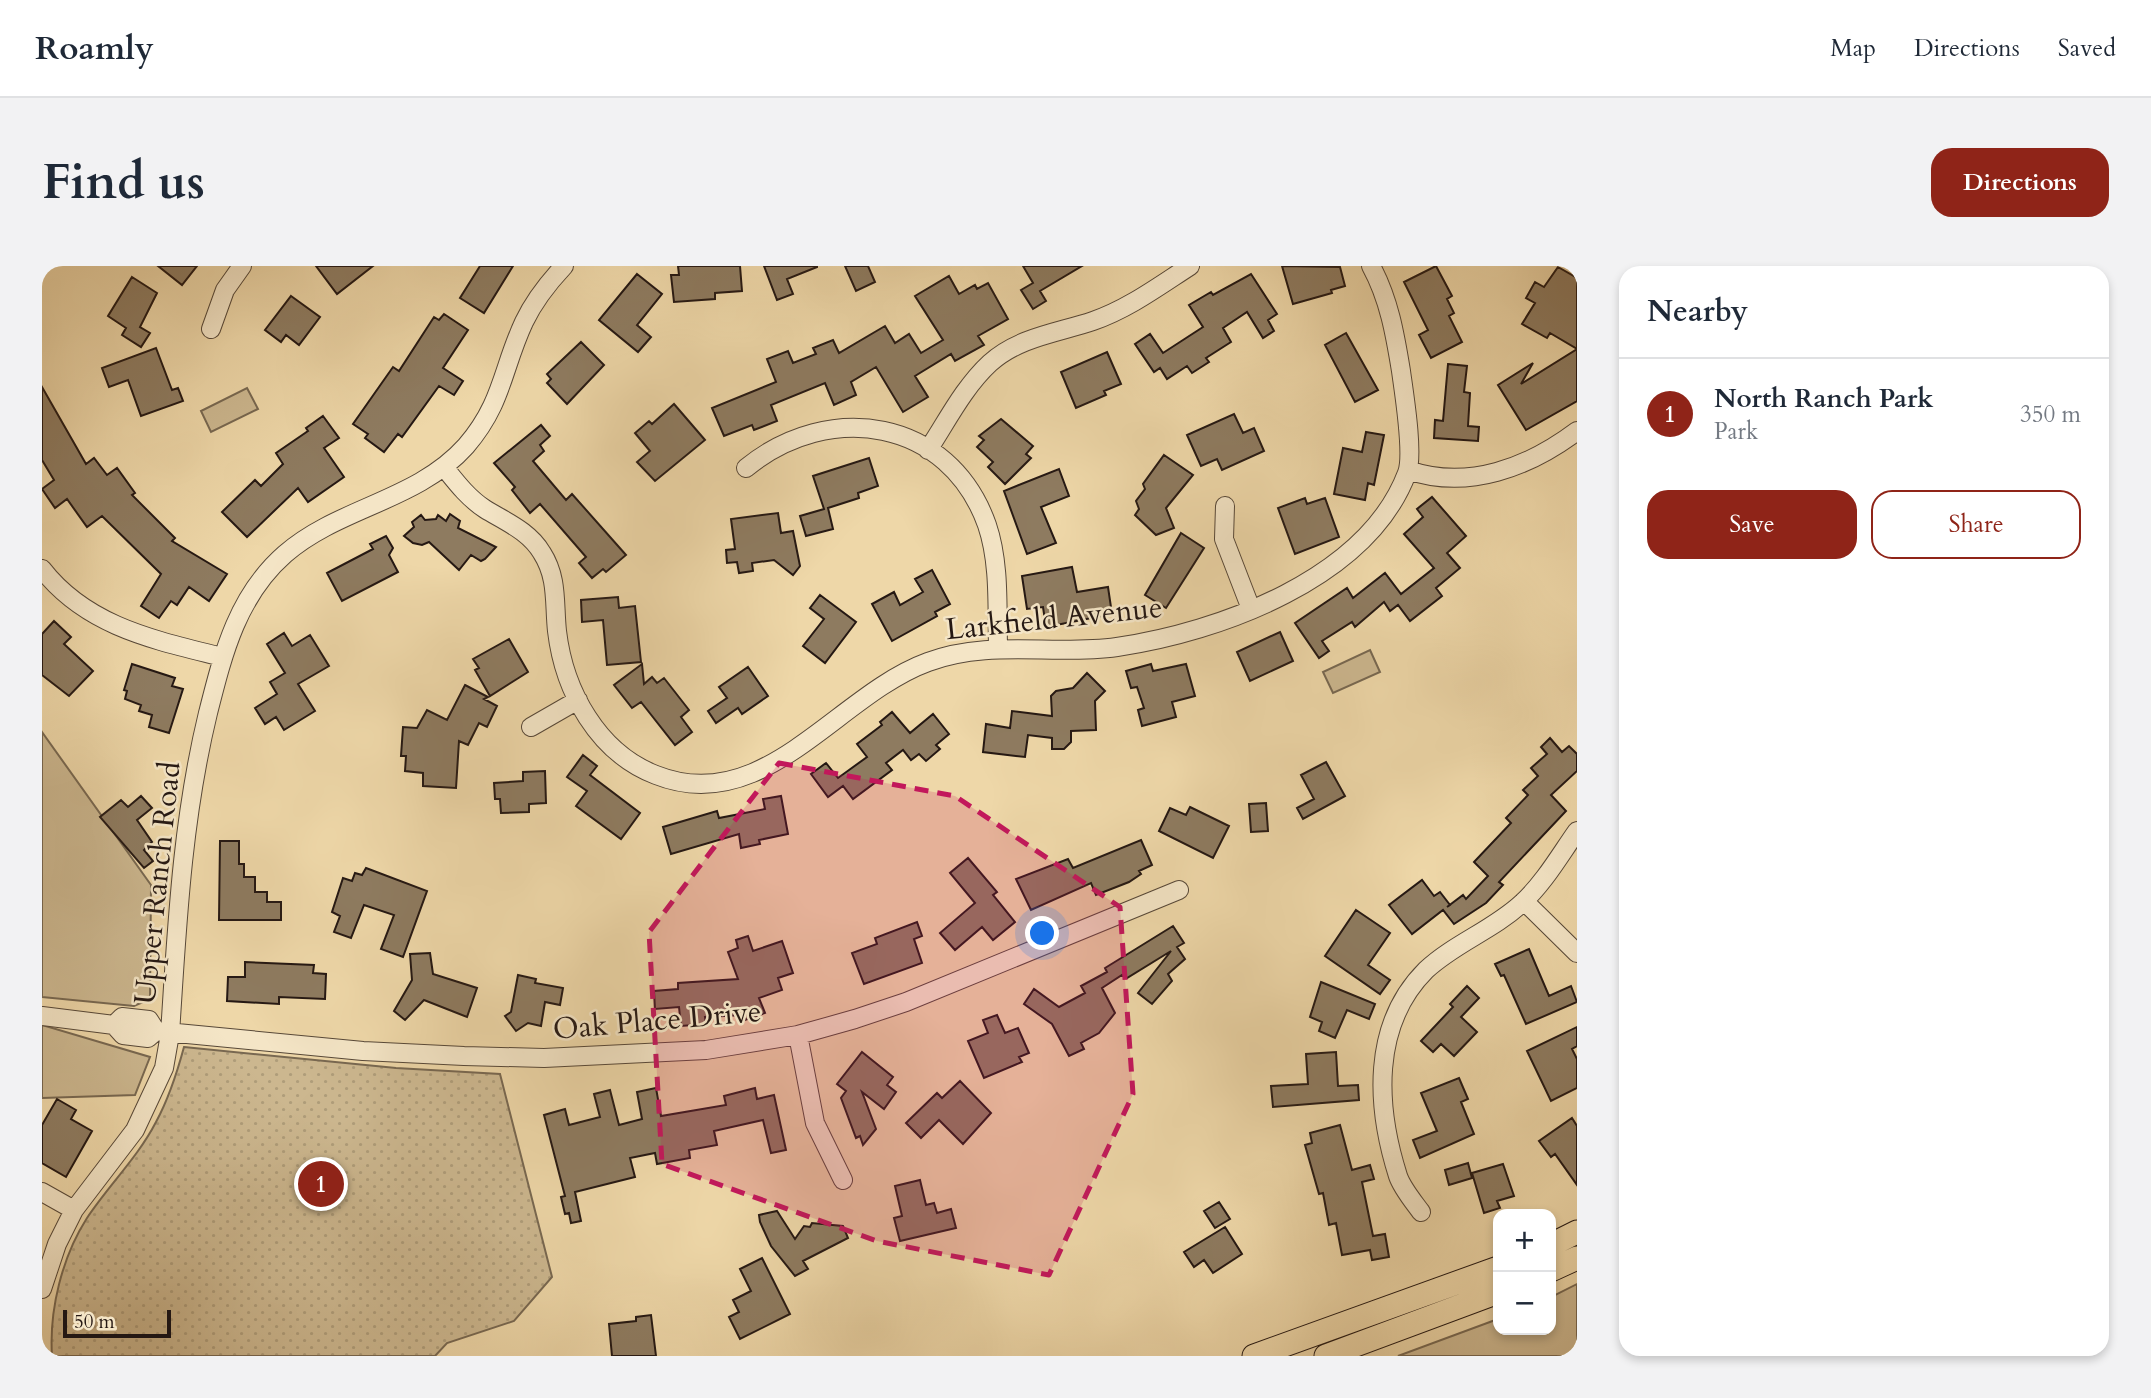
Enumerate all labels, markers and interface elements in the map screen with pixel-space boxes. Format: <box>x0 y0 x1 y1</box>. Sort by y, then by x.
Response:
text: Roamly <box>35 26 154 71</box>
text: Map <box>1830 32 1876 65</box>
text: Directions <box>1914 32 2020 65</box>
text: Saved <box>2058 32 2116 65</box>
button: Directions <box>1931 148 2109 217</box>
text: Find us <box>42 149 205 216</box>
text: Nearby <box>1647 291 1748 332</box>
text: North Ranch Park <box>1714 381 1934 416</box>
text: 1 <box>1664 399 1676 430</box>
text: 350 m <box>2020 399 2081 430</box>
text: Park <box>1714 416 1758 447</box>
button: Save <box>1647 490 1857 559</box>
button: Share <box>1871 490 2081 559</box>
street label: Larkfield Avenue <box>944 587 1164 650</box>
street label: Upper Ranch Road <box>124 760 191 1007</box>
your location <box>1025 916 1059 950</box>
street label: Oak Place Drive <box>551 991 763 1050</box>
pin: 1 <box>298 1158 344 1210</box>
map controls <box>1493 1209 1556 1335</box>
button: + <box>1493 1209 1556 1272</box>
button: − <box>1493 1272 1556 1335</box>
scale bar <box>63 1307 172 1339</box>
text: 50 m <box>74 1309 115 1335</box>

